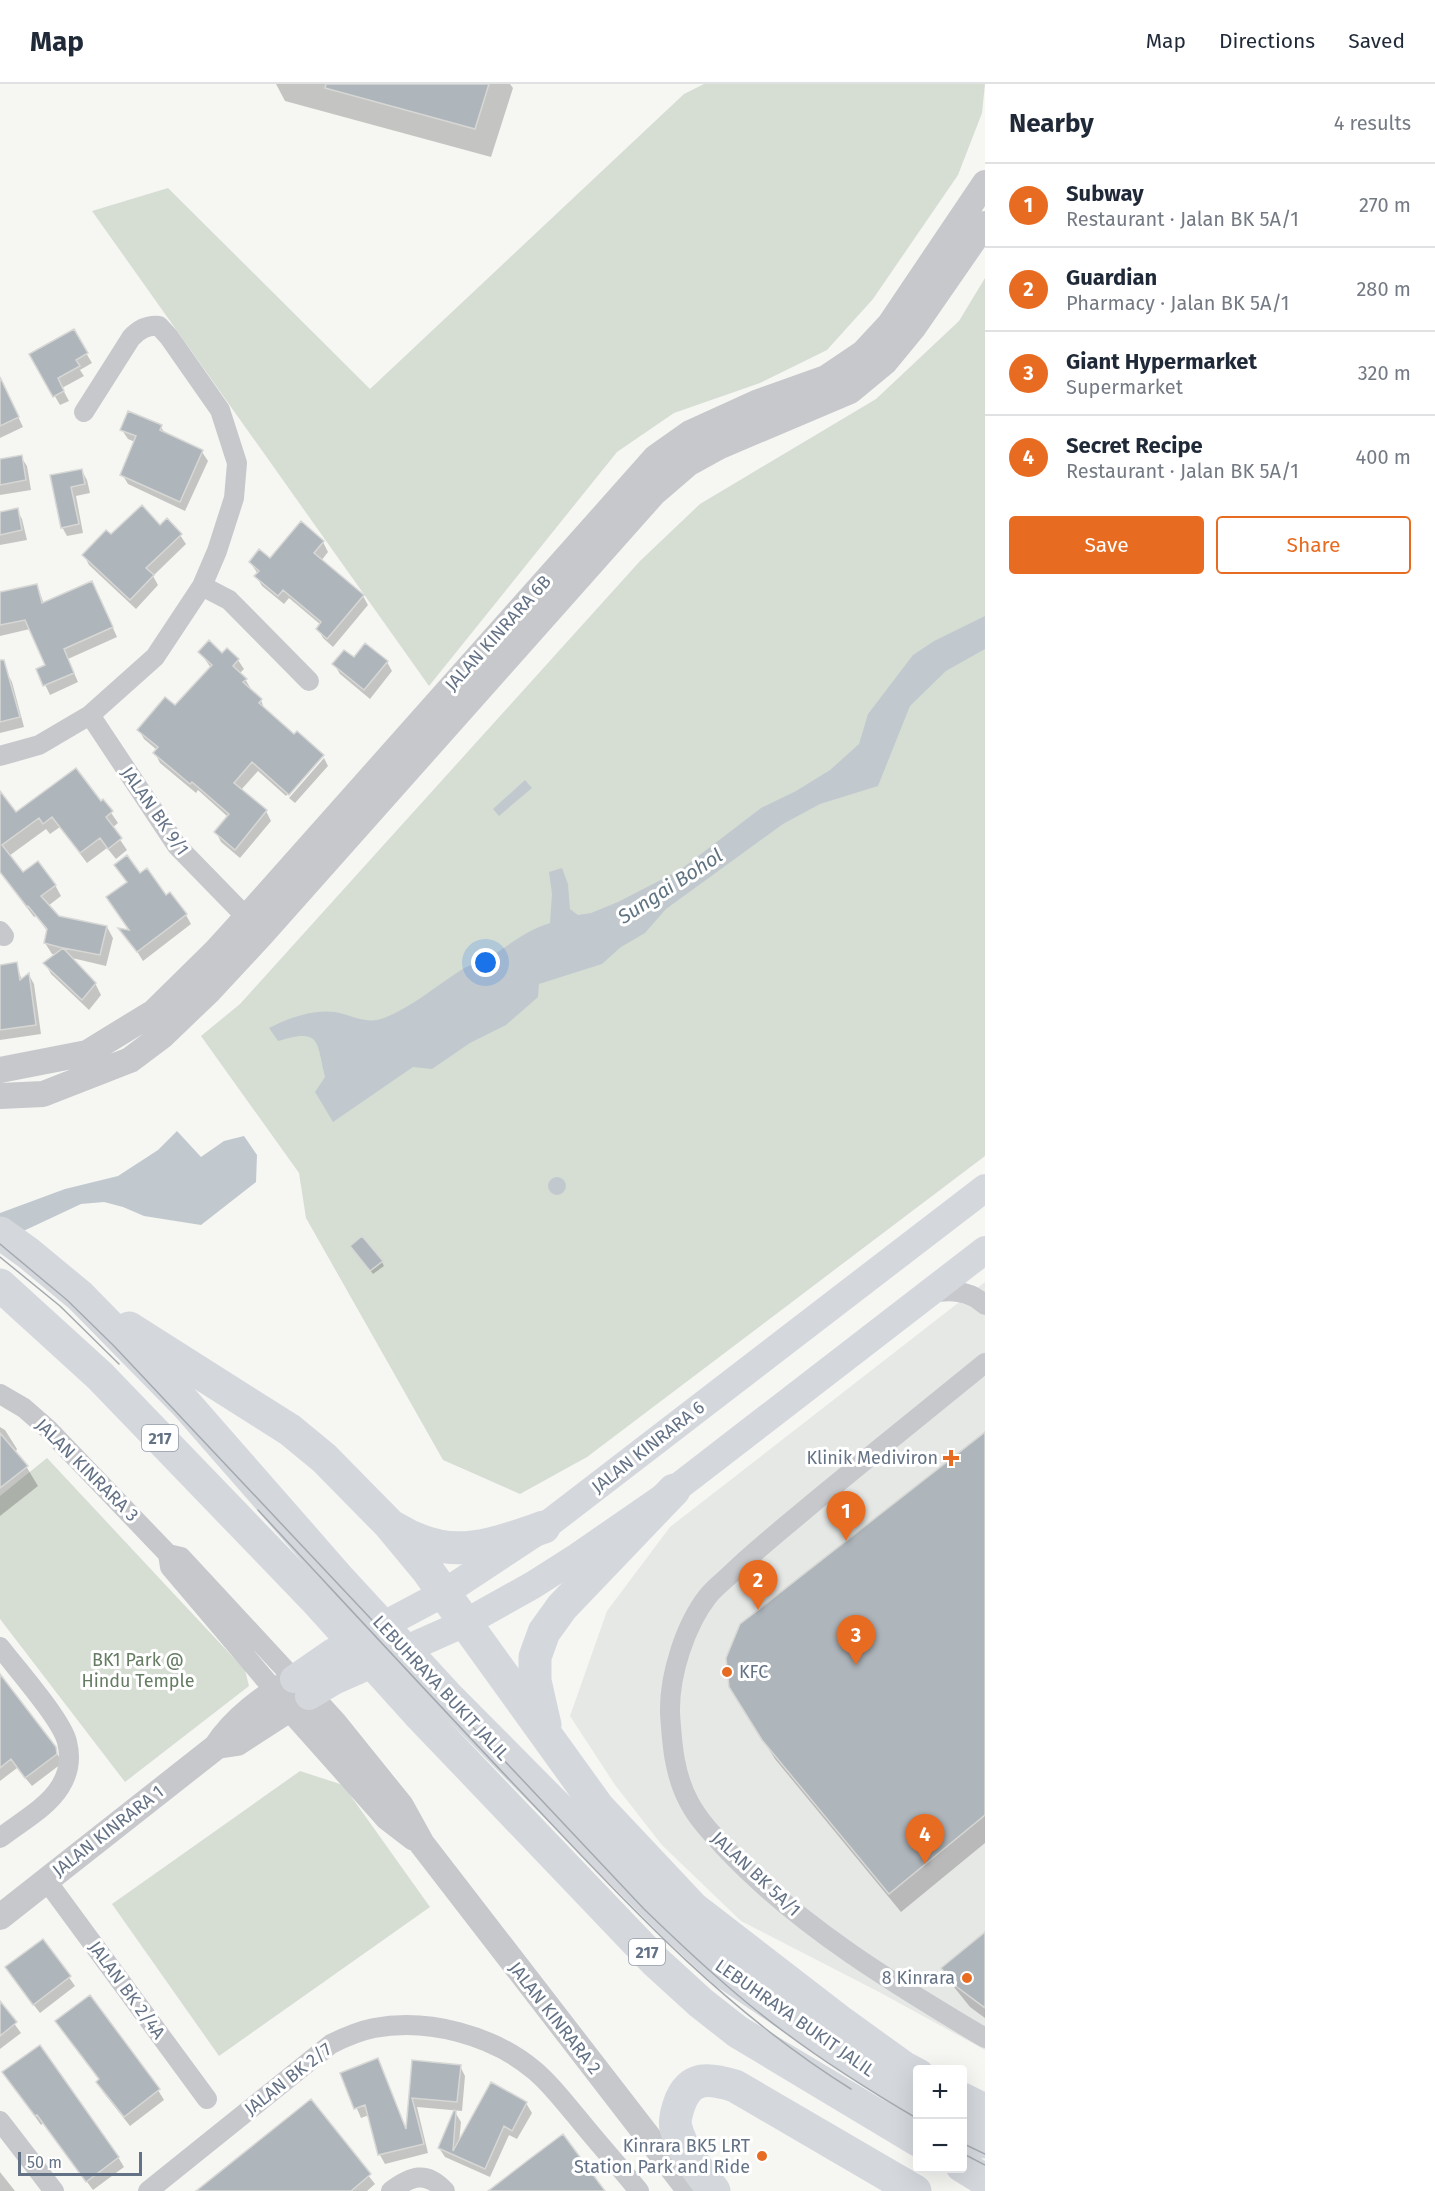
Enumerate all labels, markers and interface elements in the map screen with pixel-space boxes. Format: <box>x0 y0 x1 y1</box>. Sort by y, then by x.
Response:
text: Map <box>30 25 84 58</box>
text: Map <box>1146 28 1186 54</box>
text: Directions <box>1219 28 1315 54</box>
text: Saved <box>1348 28 1405 54</box>
text: Nearby <box>1009 108 1094 139</box>
text: 4 results <box>1334 111 1411 135</box>
text: Subway <box>1066 180 1144 207</box>
text: 1 <box>1024 193 1033 217</box>
text: 270 m <box>1359 193 1411 217</box>
text: Restaurant · Jalan BK 5A/1 <box>1066 207 1299 231</box>
text: Guardian <box>1066 264 1157 291</box>
text: 2 <box>1023 277 1034 301</box>
text: 280 m <box>1356 277 1411 301</box>
text: Pharmacy · Jalan BK 5A/1 <box>1066 291 1289 315</box>
text: Giant Hypermarket <box>1066 348 1257 375</box>
text: 3 <box>1023 361 1034 385</box>
text: 320 m <box>1358 361 1411 385</box>
text: Supermarket <box>1066 375 1183 399</box>
text: Secret Recipe <box>1066 432 1203 459</box>
text: 4 <box>1023 445 1034 469</box>
text: 400 m <box>1356 445 1411 469</box>
text: Restaurant · Jalan BK 5A/1 <box>1066 459 1299 483</box>
button: Save <box>1009 516 1204 574</box>
button: Share <box>1216 516 1411 574</box>
street label: JALAN KINRARA 6B <box>440 571 556 695</box>
street label: JALAN BK 9/1 <box>116 762 194 860</box>
water label: Sungai Bohol <box>612 843 727 929</box>
your location <box>471 948 500 977</box>
street label: JALAN KINRARA 6 <box>587 1396 709 1498</box>
street label: JALAN KINRARA 3 <box>31 1414 143 1526</box>
road number: 217 <box>142 1425 178 1451</box>
place label: Klinik Mediviron <box>806 1447 938 1469</box>
marker: Klinik Mediviron <box>942 1449 960 1467</box>
pin: 1 <box>826 1492 866 1541</box>
pin: 2 <box>738 1560 777 1610</box>
street label: LEBUHRAYA BUKIT JALIL <box>368 1611 514 1765</box>
pin: 3 <box>836 1616 876 1665</box>
park label: BK1 Park @ Hindu Temple <box>81 1649 195 1692</box>
place label: KFC <box>739 1661 768 1683</box>
marker: KFC <box>720 1665 734 1679</box>
street label: JALAN KINRARA 1 <box>48 1781 168 1881</box>
pin: 4 <box>906 1814 944 1864</box>
street label: JALAN BK 5A/1 <box>707 1827 805 1921</box>
street label: JALAN BK 2/4A <box>84 1937 170 2044</box>
road number: 217 <box>629 1939 665 1965</box>
street label: LEBUHRAYA BUKIT JALIL <box>711 1954 879 2082</box>
street label: JALAN KINRARA 2 <box>504 1957 606 2079</box>
place label: 8 Kinrara <box>882 1967 955 1989</box>
marker: 8 Kinrara <box>960 1971 974 1985</box>
street label: JALAN BK 2/7 <box>240 2038 336 2120</box>
map controls <box>913 2065 967 2173</box>
button: + <box>913 2065 967 2119</box>
button: − <box>913 2119 967 2173</box>
place label: Kinrara BK5 LRT Station Park and Ride <box>574 2135 751 2178</box>
scale bar <box>18 2149 142 2176</box>
marker: Kinrara BK5 LRT Station Park and Ride <box>755 2149 769 2163</box>
text: 50 m <box>27 2153 62 2172</box>

